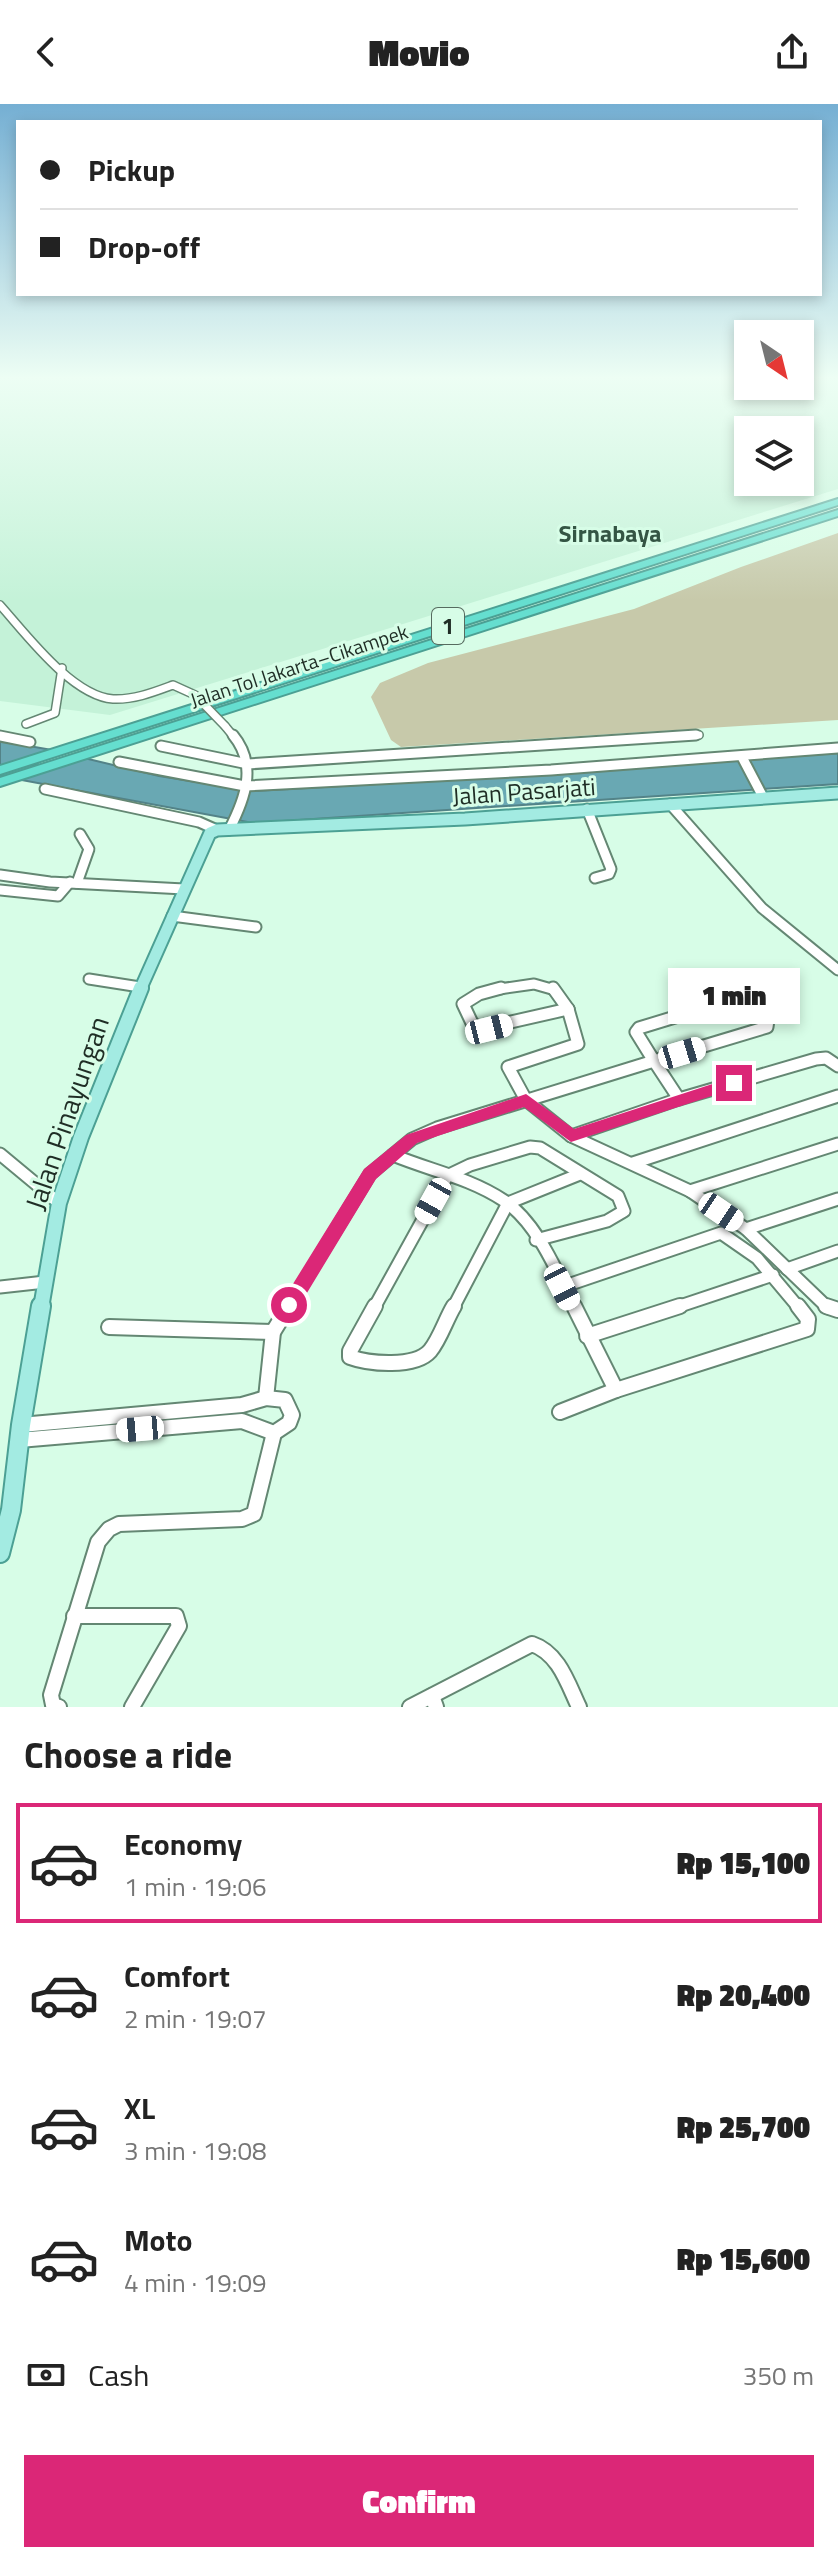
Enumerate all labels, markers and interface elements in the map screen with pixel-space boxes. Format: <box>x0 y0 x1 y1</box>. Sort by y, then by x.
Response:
text: Movio <box>369 25 469 80</box>
icon: back <box>24 30 68 74</box>
icon: share <box>770 30 814 74</box>
text: Pickup <box>88 147 175 193</box>
text: Drop-off <box>88 224 200 270</box>
north arrow <box>734 320 814 400</box>
map controls <box>734 320 814 496</box>
button: layers <box>734 416 814 496</box>
district label: Sirnabaya <box>559 515 661 551</box>
road number: 1 <box>432 608 464 644</box>
street label: Jalan Tol Jakarta–Cikampek <box>186 616 412 715</box>
street label: Jalan Pasarjati <box>451 768 597 814</box>
callout: 1 min <box>668 967 800 1023</box>
text: 1 min <box>702 976 766 1015</box>
street label: Jalan Pinayungan <box>13 1010 120 1216</box>
car <box>463 1012 515 1046</box>
car <box>656 1035 708 1071</box>
route end <box>716 1065 752 1101</box>
car <box>411 1174 455 1228</box>
car <box>694 1189 748 1235</box>
car <box>540 1260 584 1314</box>
route start <box>271 1287 307 1323</box>
car <box>115 1415 165 1443</box>
text: Choose a ride <box>24 1727 232 1782</box>
text: Economy <box>124 1821 242 1867</box>
icon: car <box>28 1827 100 1899</box>
text: Rp 15,100 <box>677 1840 810 1886</box>
text: 1 min · 19:06 <box>124 1867 267 1906</box>
text: Comfort <box>124 1953 230 1999</box>
icon: car <box>28 1959 100 2031</box>
text: Rp 20,400 <box>677 1972 810 2018</box>
text: 2 min · 19:07 <box>124 1999 267 2038</box>
text: XL <box>124 2085 155 2131</box>
icon: car <box>28 2091 100 2163</box>
text: Rp 25,700 <box>677 2104 810 2150</box>
text: 3 min · 19:08 <box>124 2131 267 2170</box>
text: Moto <box>124 2217 192 2263</box>
icon: car <box>28 2223 100 2295</box>
text: Rp 15,600 <box>677 2236 810 2282</box>
text: 4 min · 19:09 <box>124 2263 267 2302</box>
text: Cash <box>88 2352 149 2398</box>
icon: cash <box>24 2353 68 2397</box>
text: 350 m <box>743 2356 814 2395</box>
button: Confirm <box>24 2455 814 2547</box>

